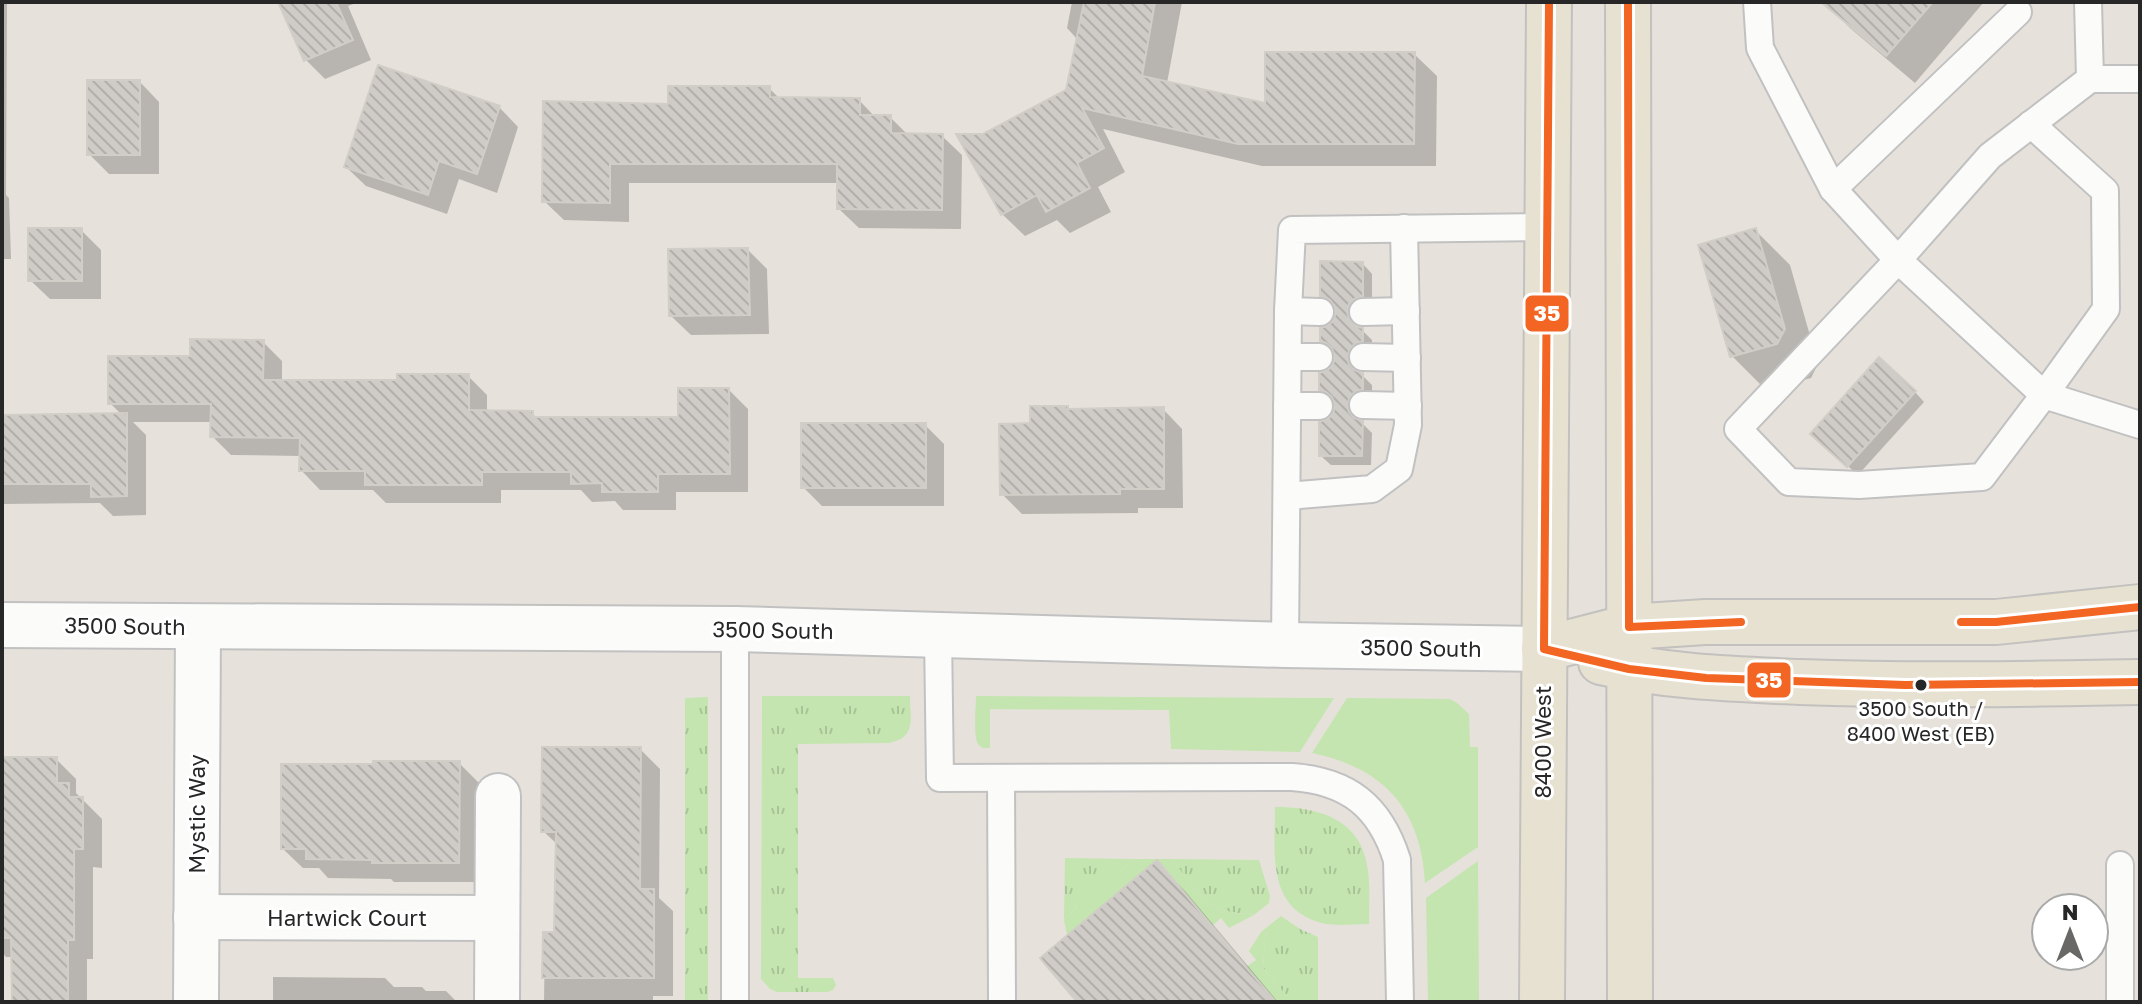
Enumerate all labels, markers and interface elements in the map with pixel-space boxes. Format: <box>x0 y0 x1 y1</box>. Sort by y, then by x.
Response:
line badge: 35 <box>1524 294 1570 333</box>
text: 35 <box>1534 299 1560 326</box>
street label: 3500 South <box>64 611 186 640</box>
street label: 3500 South <box>712 615 834 644</box>
street label: 3500 South <box>1360 633 1482 662</box>
line badge: 35 <box>1746 661 1792 699</box>
text: 35 <box>1756 666 1782 693</box>
marker: 3500 South / 8400 West (EB) <box>1913 677 1929 693</box>
street label: 8400 West <box>1529 685 1556 799</box>
place label: 3500 South / 8400 West (EB) <box>1847 696 1995 745</box>
street label: Mystic Way <box>183 754 210 874</box>
north arrow <box>2030 892 2110 972</box>
text: N <box>2062 898 2078 925</box>
street label: Hartwick Court <box>267 904 427 931</box>

